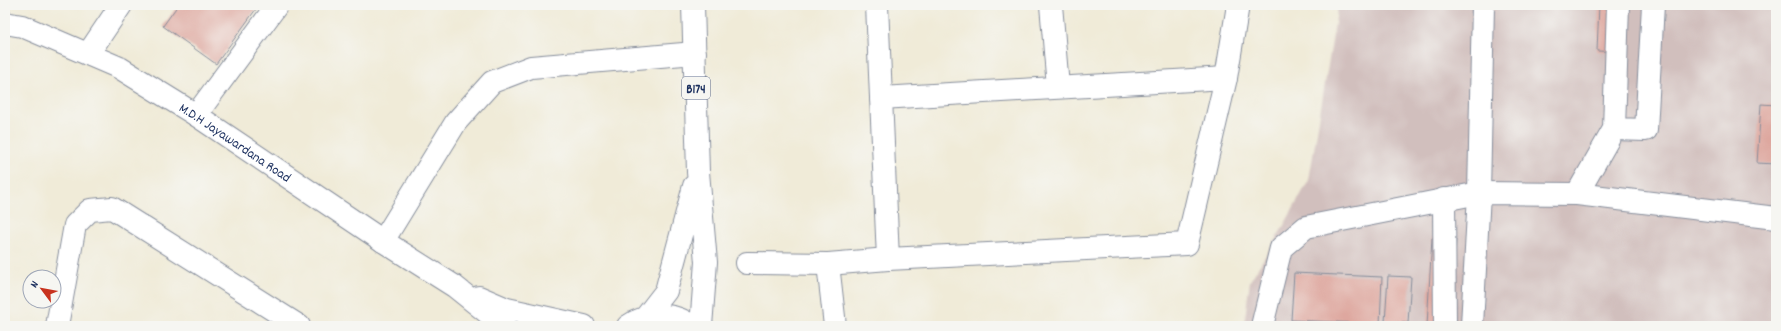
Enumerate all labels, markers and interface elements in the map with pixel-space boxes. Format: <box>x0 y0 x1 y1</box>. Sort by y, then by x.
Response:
road number: B174 <box>682 77 710 99</box>
street label: M.D.H Jayawardana Road <box>175 99 294 188</box>
north arrow <box>22 269 62 309</box>
text: N <box>27 278 44 291</box>

